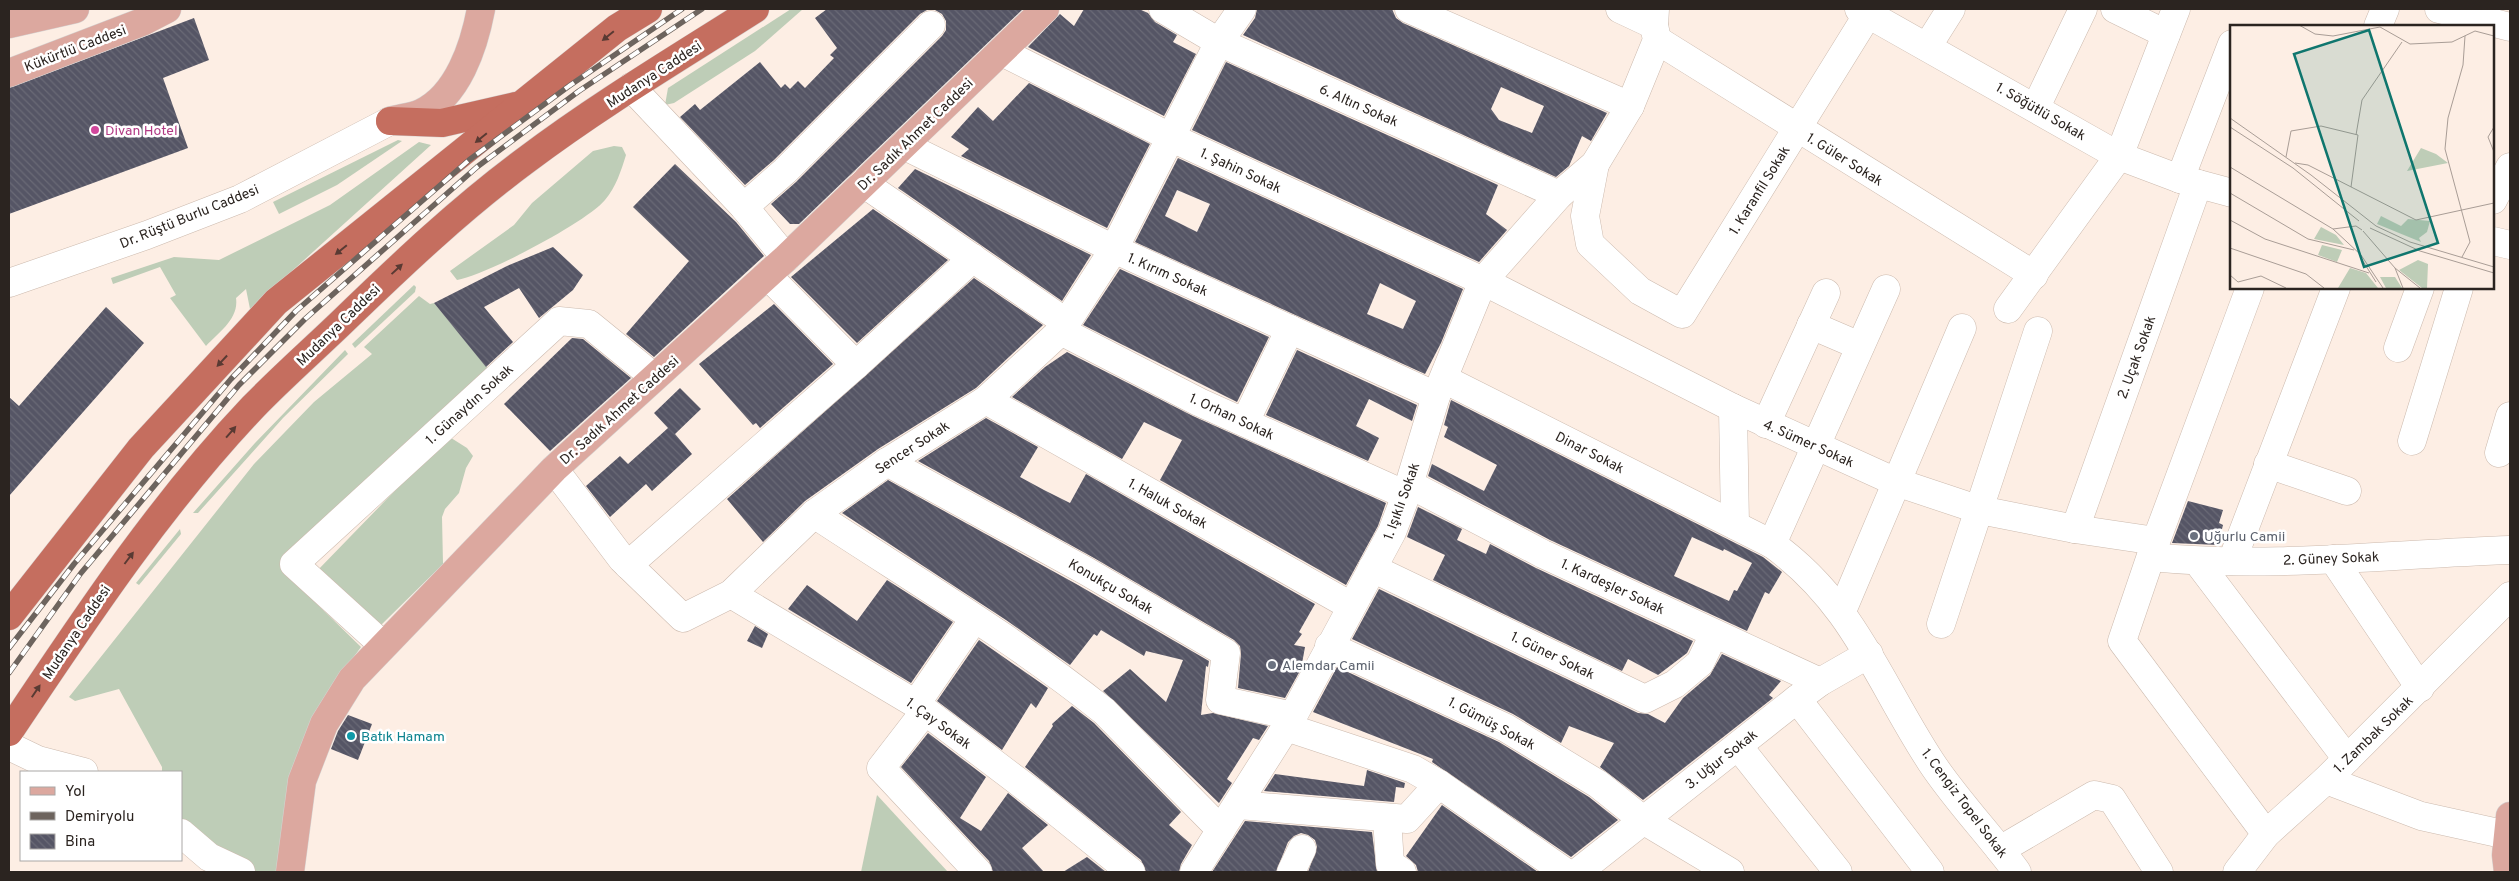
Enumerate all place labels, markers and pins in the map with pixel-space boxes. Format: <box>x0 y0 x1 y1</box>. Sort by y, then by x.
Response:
place label: Divan Hotel <box>105 123 178 140</box>
marker: Divan Hotel <box>89 124 101 136</box>
place label: Uğurlu Camii <box>2204 529 2285 546</box>
marker: Uğurlu Camii <box>2188 530 2200 542</box>
place label: Alemdar Camii <box>1282 658 1375 675</box>
marker: Alemdar Camii <box>1266 659 1278 671</box>
place label: Batık Hamam <box>361 729 445 746</box>
marker: Batık Hamam <box>345 730 357 742</box>

